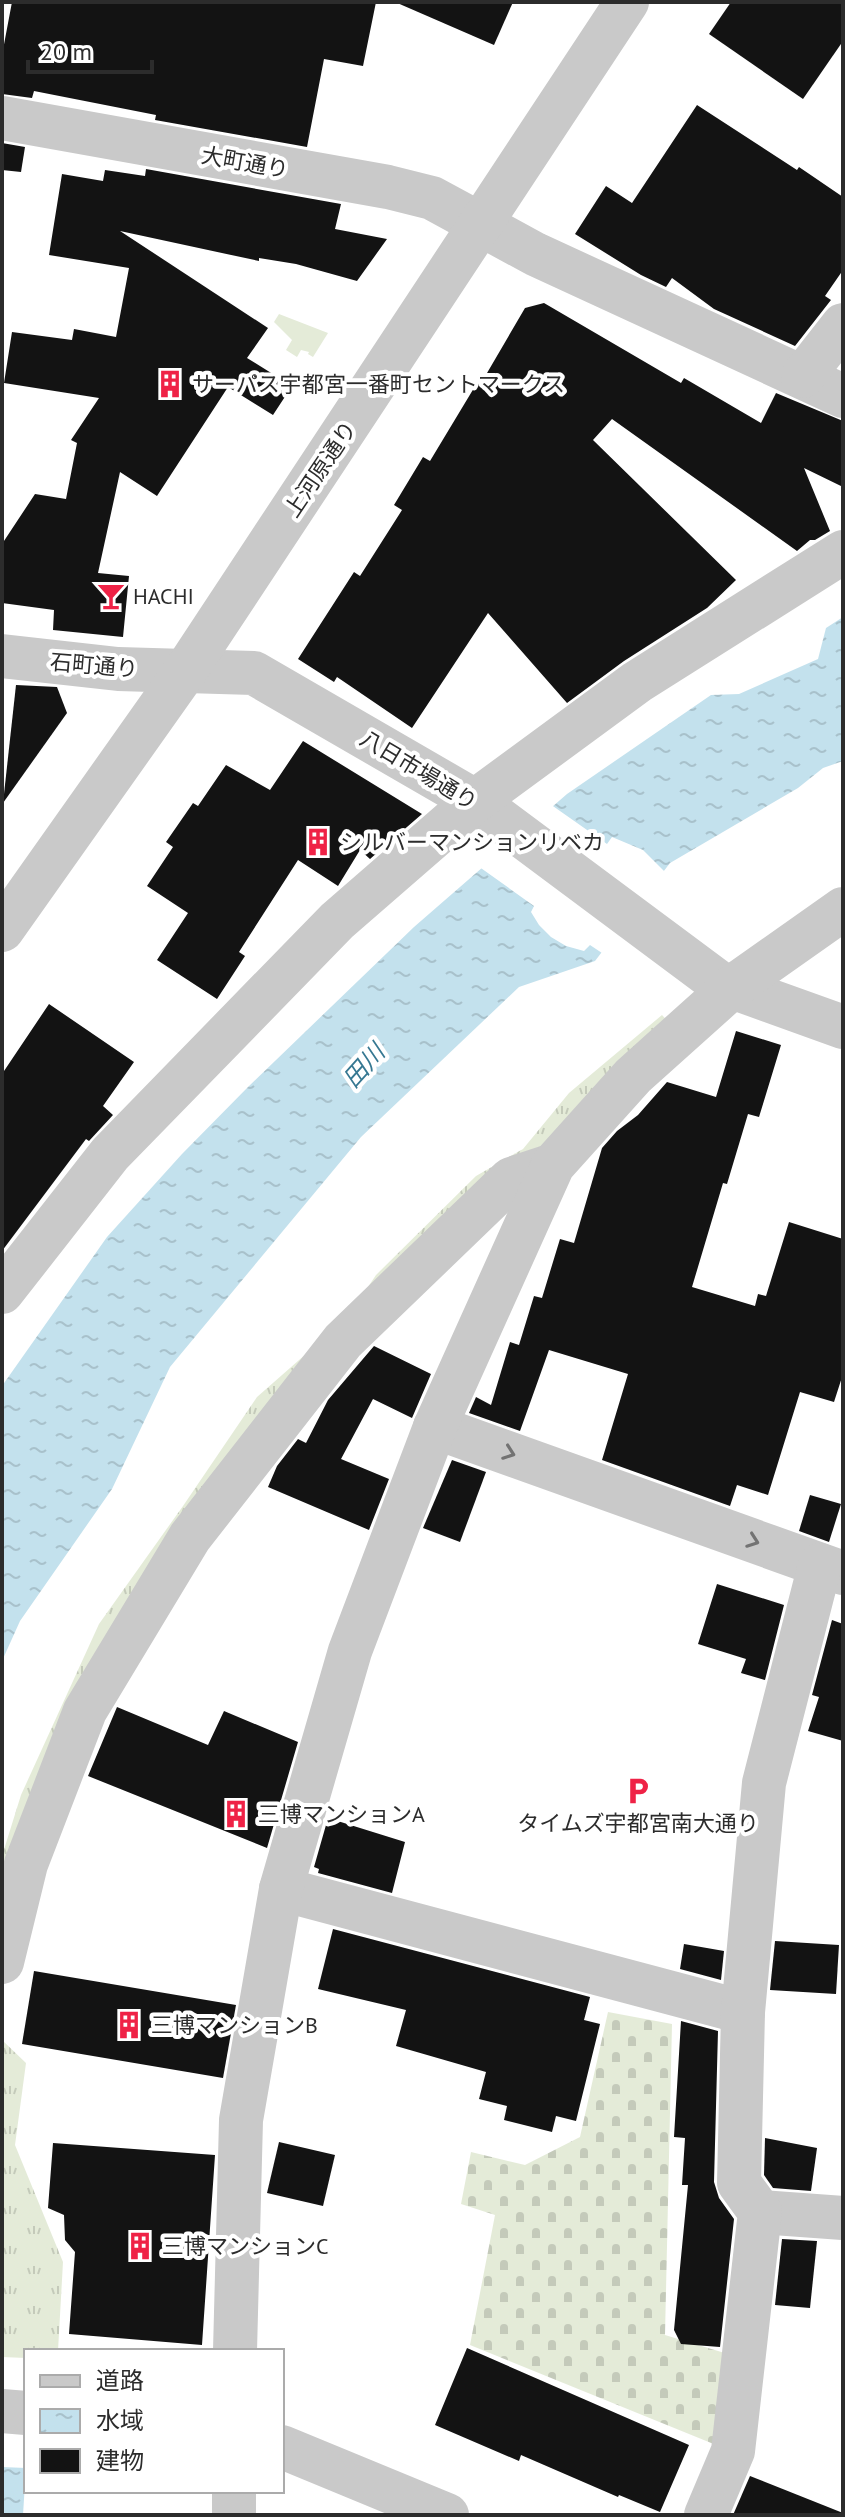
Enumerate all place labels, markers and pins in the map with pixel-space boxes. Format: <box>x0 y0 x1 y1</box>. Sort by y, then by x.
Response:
building icon: サーパス宇都宮一番町セントマークス <box>155 369 185 399</box>
place label: サーパス宇都宮一番町セントマークス <box>192 370 565 398</box>
bar icon: HACHI <box>96 581 126 611</box>
place label: HACHI <box>133 582 194 610</box>
building icon: シルバーマンションリベカ <box>303 827 333 857</box>
place label: シルバーマンションリベカ <box>340 828 604 856</box>
parking icon: タイムズ宇都宮南大通り <box>623 1776 653 1806</box>
building icon: 三博マンションA <box>221 1799 251 1829</box>
place label: 三博マンションA <box>258 1800 425 1828</box>
place label: タイムズ宇都宮南大通り <box>517 1809 759 1837</box>
building icon: 三博マンションB <box>114 2010 144 2040</box>
place label: 三博マンションB <box>151 2011 318 2039</box>
building icon: 三博マンションC <box>125 2231 155 2261</box>
place label: 三博マンションC <box>162 2232 329 2260</box>

